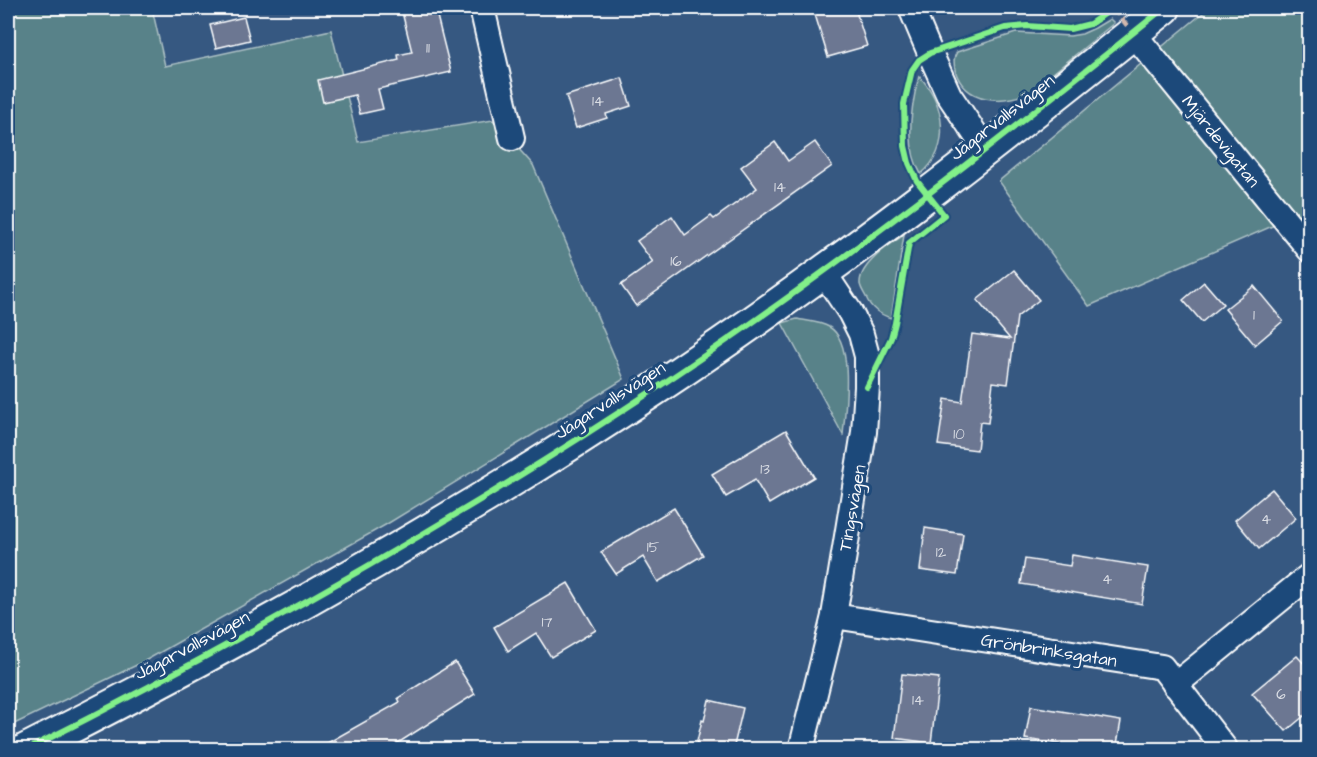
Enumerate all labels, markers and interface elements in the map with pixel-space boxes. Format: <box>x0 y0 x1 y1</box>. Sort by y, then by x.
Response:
house number: 11 <box>426 38 430 59</box>
street label: Jägarvallsvägen <box>945 69 1061 167</box>
street label: Mjärdevigatan <box>1175 90 1266 193</box>
house number: 14 <box>592 91 604 112</box>
house number: 14 <box>774 177 786 198</box>
house number: 16 <box>670 251 682 272</box>
house number: 1 <box>1253 305 1255 326</box>
street label: Jägarvallsvägen <box>550 355 671 446</box>
house number: 10 <box>953 424 965 445</box>
house number: 13 <box>760 459 770 480</box>
street label: Tingsvägen <box>833 463 873 554</box>
house number: 4 <box>1261 509 1271 530</box>
house number: 15 <box>647 537 660 558</box>
house number: 12 <box>936 542 947 563</box>
house number: 4 <box>1102 569 1112 590</box>
street label: Jägarvallsvägen <box>130 605 255 687</box>
house number: 17 <box>541 612 553 633</box>
street label: Grönbrinksgatan <box>979 627 1119 675</box>
house number: 6 <box>1276 684 1286 705</box>
house number: 14 <box>912 690 924 711</box>

